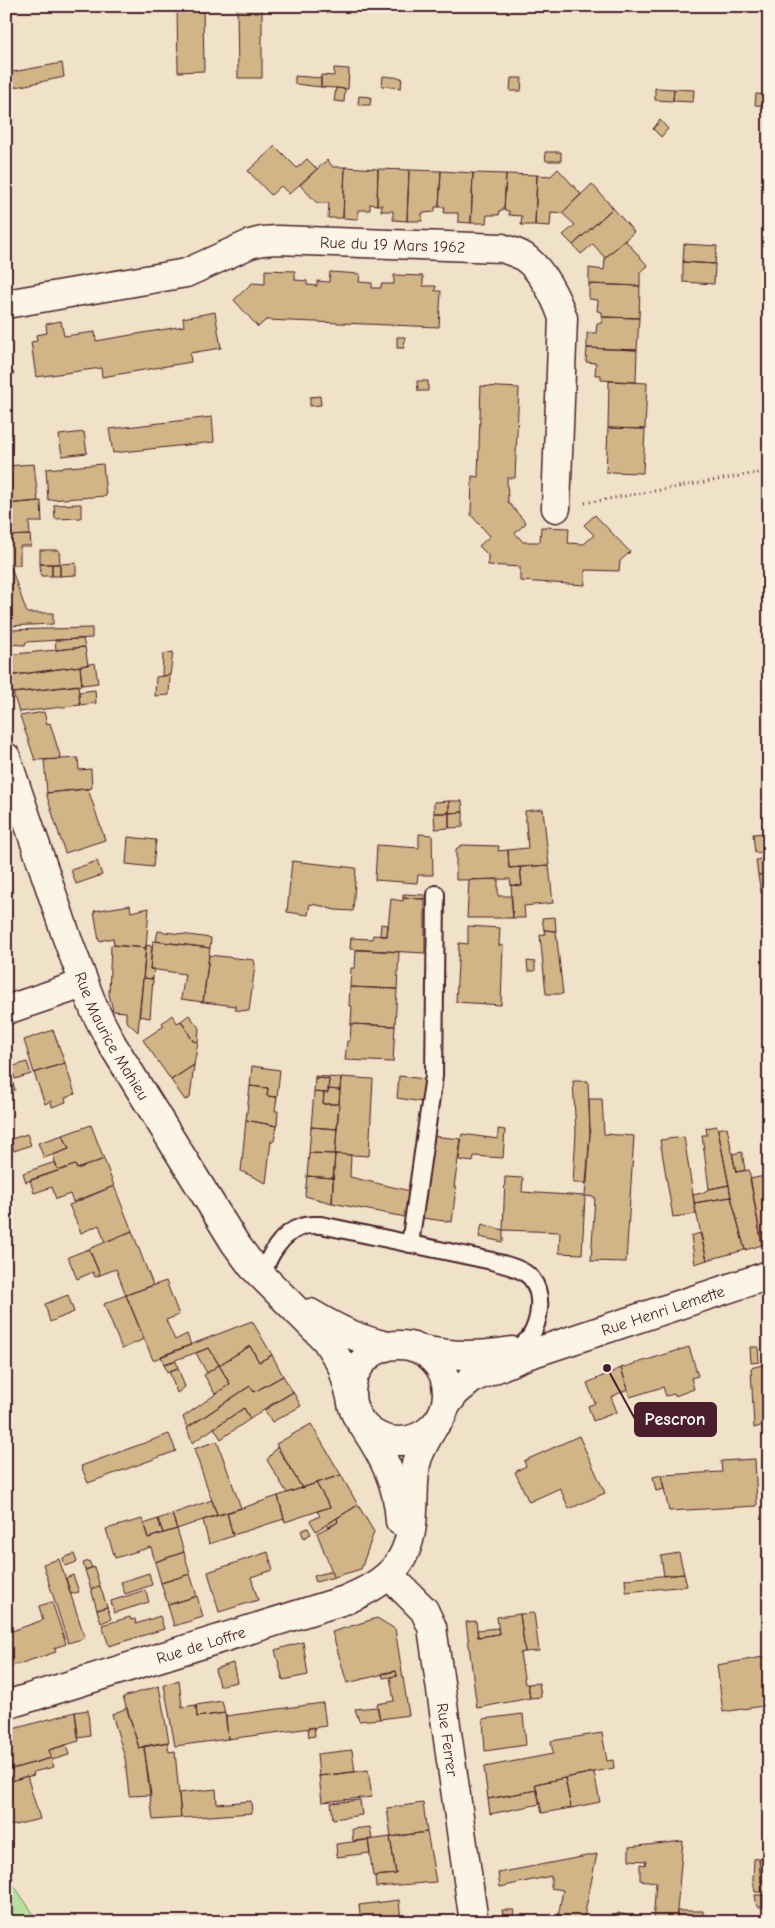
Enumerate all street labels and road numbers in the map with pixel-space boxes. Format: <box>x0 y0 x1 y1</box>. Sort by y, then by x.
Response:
street label: Rue du 19 Mars 1962 <box>320 234 466 257</box>
street label: Rue Maurice Mahieu <box>71 970 152 1104</box>
street label: Rue Henri Lemette <box>599 1282 727 1340</box>
street label: Rue de Loffre <box>154 1623 248 1668</box>
street label: Rue Ferrer <box>433 1702 461 1778</box>

